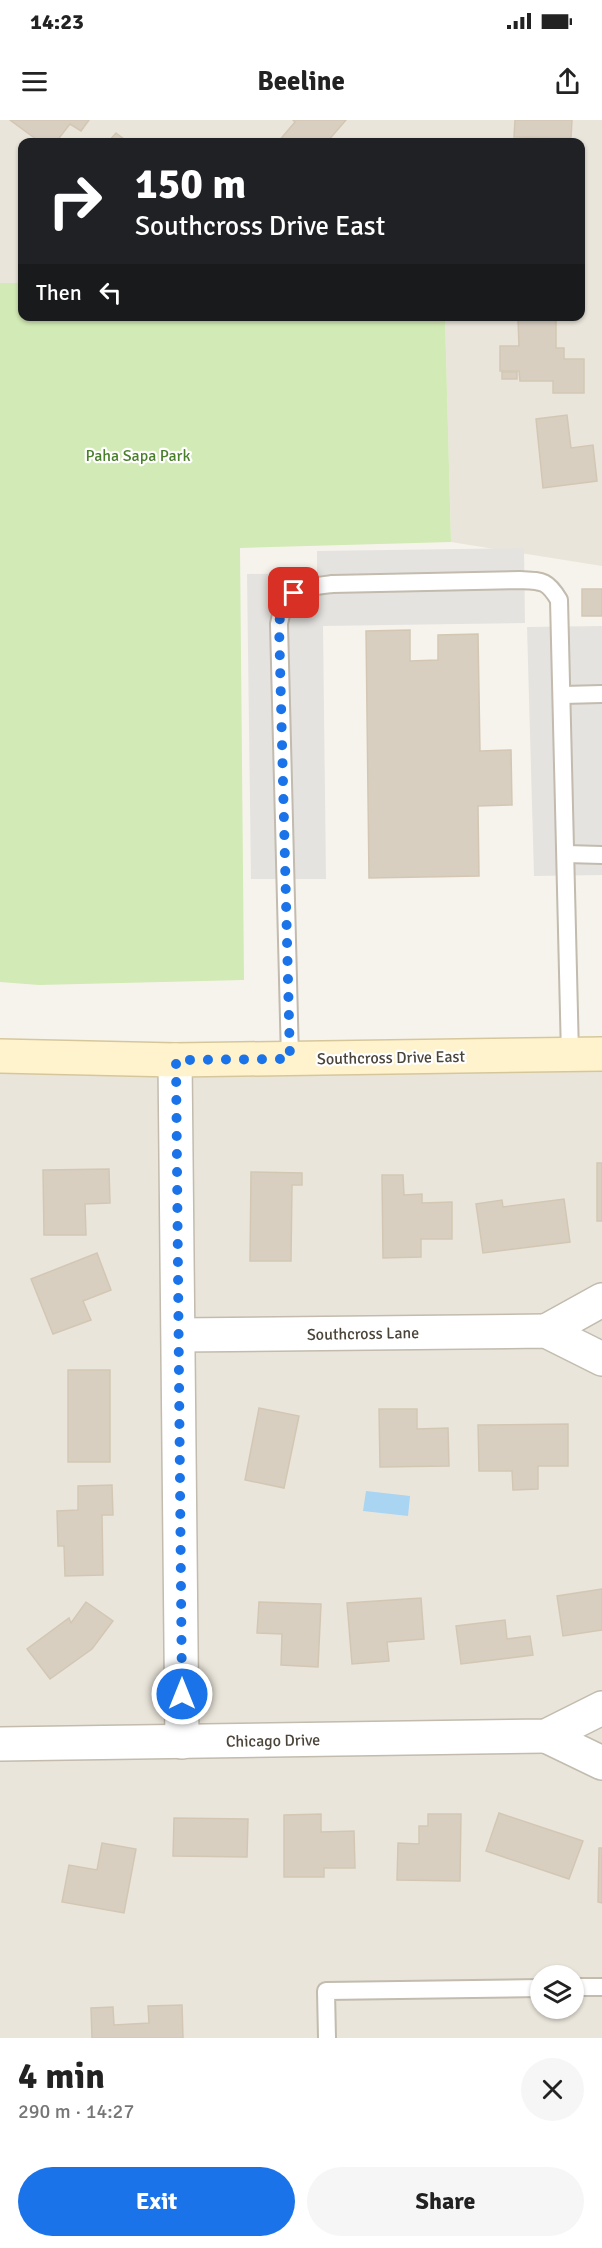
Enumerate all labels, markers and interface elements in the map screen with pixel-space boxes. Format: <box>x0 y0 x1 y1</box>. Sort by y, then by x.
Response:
text: 14:23 <box>30 8 84 35</box>
icon: menu <box>18 65 51 98</box>
text: Beeline <box>257 65 345 98</box>
icon: share <box>551 65 584 98</box>
text: 150 m <box>135 159 246 210</box>
icon: right <box>36 162 114 240</box>
text: Southcross Drive East <box>135 210 385 243</box>
icon: left <box>94 276 127 309</box>
text: Then <box>36 279 82 306</box>
park label: Paha Sapa Park <box>85 446 191 466</box>
pin <box>268 567 319 618</box>
icon: arrive <box>277 576 310 609</box>
street label: Southcross Drive East <box>317 1047 466 1069</box>
street label: Southcross Lane <box>307 1323 419 1345</box>
position arrow <box>150 1662 214 1726</box>
street label: Chicago Drive <box>226 1730 320 1752</box>
map controls <box>530 1965 584 2019</box>
button: layers <box>530 1965 584 2019</box>
text: 4 min <box>18 2054 105 2099</box>
button: close <box>521 2058 584 2121</box>
text: 290 m · 14:27 <box>18 2099 134 2124</box>
button: Exit <box>18 2167 295 2236</box>
button: Share <box>307 2167 584 2236</box>

